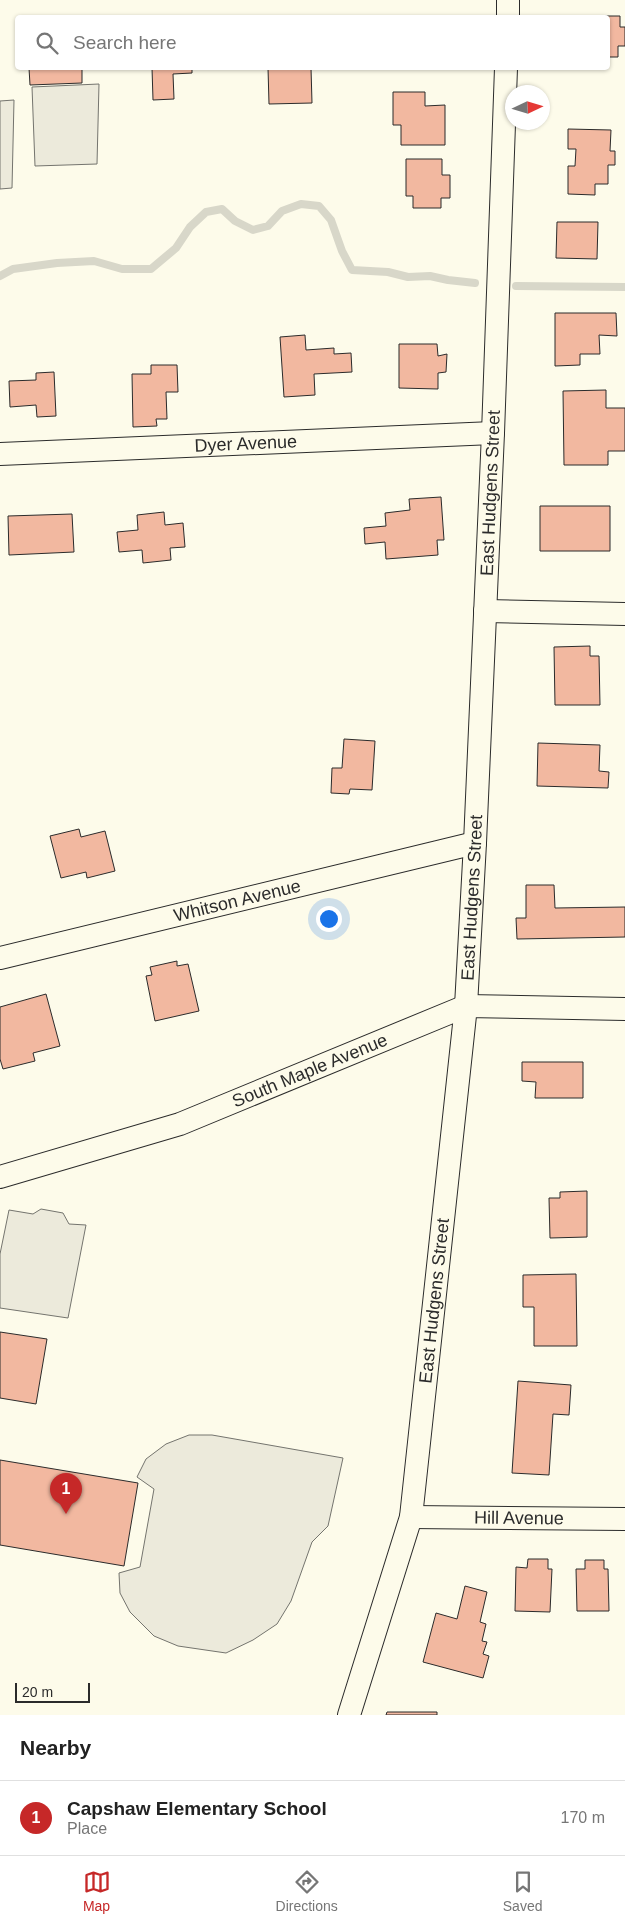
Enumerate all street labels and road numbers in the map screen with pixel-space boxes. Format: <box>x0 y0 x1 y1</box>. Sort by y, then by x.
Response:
street label: East Hudgens Street <box>477 410 504 576</box>
street label: Dyer Avenue <box>194 431 298 456</box>
street label: East Hudgens Street <box>457 814 486 981</box>
street label: Whitson Avenue <box>172 876 303 926</box>
street label: South Maple Avenue <box>229 1030 390 1111</box>
street label: East Hudgens Street <box>415 1217 453 1384</box>
street label: Hill Avenue <box>474 1508 564 1528</box>

